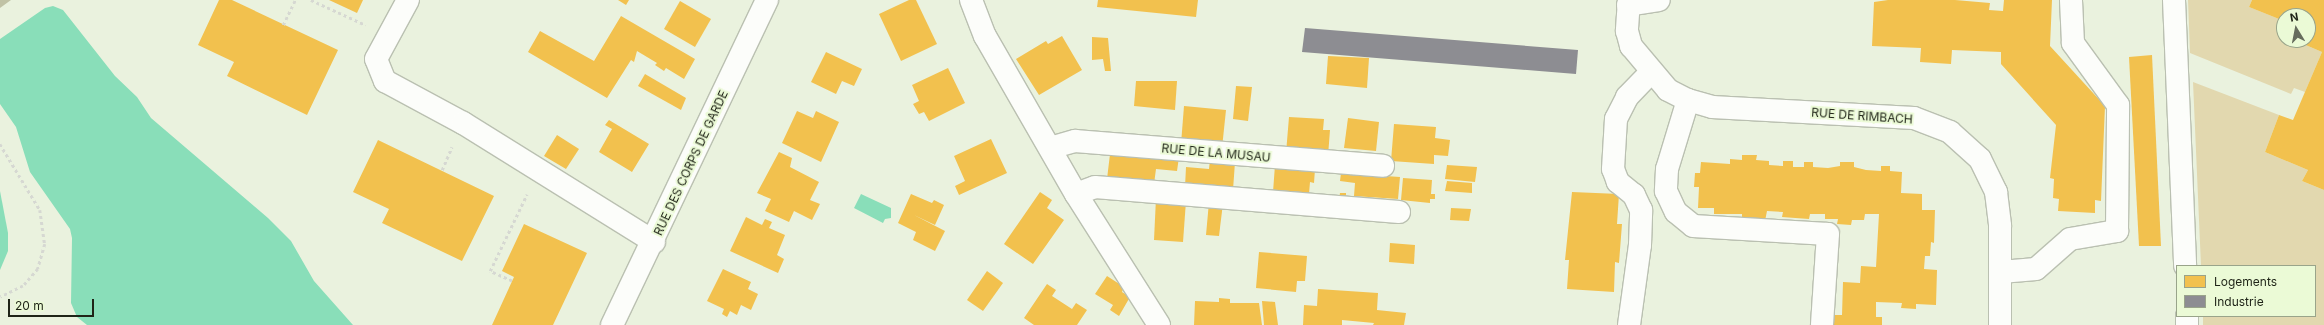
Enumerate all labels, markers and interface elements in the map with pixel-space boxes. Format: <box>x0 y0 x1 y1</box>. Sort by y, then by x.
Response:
north arrow <box>2276 8 2316 48</box>
text: N <box>2289 10 2299 25</box>
street label: RUE DES CORPS DE GARDE <box>651 88 731 238</box>
street label: RUE DE RIMBACH <box>1811 105 1913 127</box>
street label: RUE DE LA MUSAU <box>1161 141 1271 165</box>
legend <box>2176 265 2316 317</box>
text: Logements <box>2214 274 2277 289</box>
scale bar <box>10 291 96 317</box>
text: Industrie <box>2214 294 2264 309</box>
text: 20 m <box>15 298 44 313</box>

